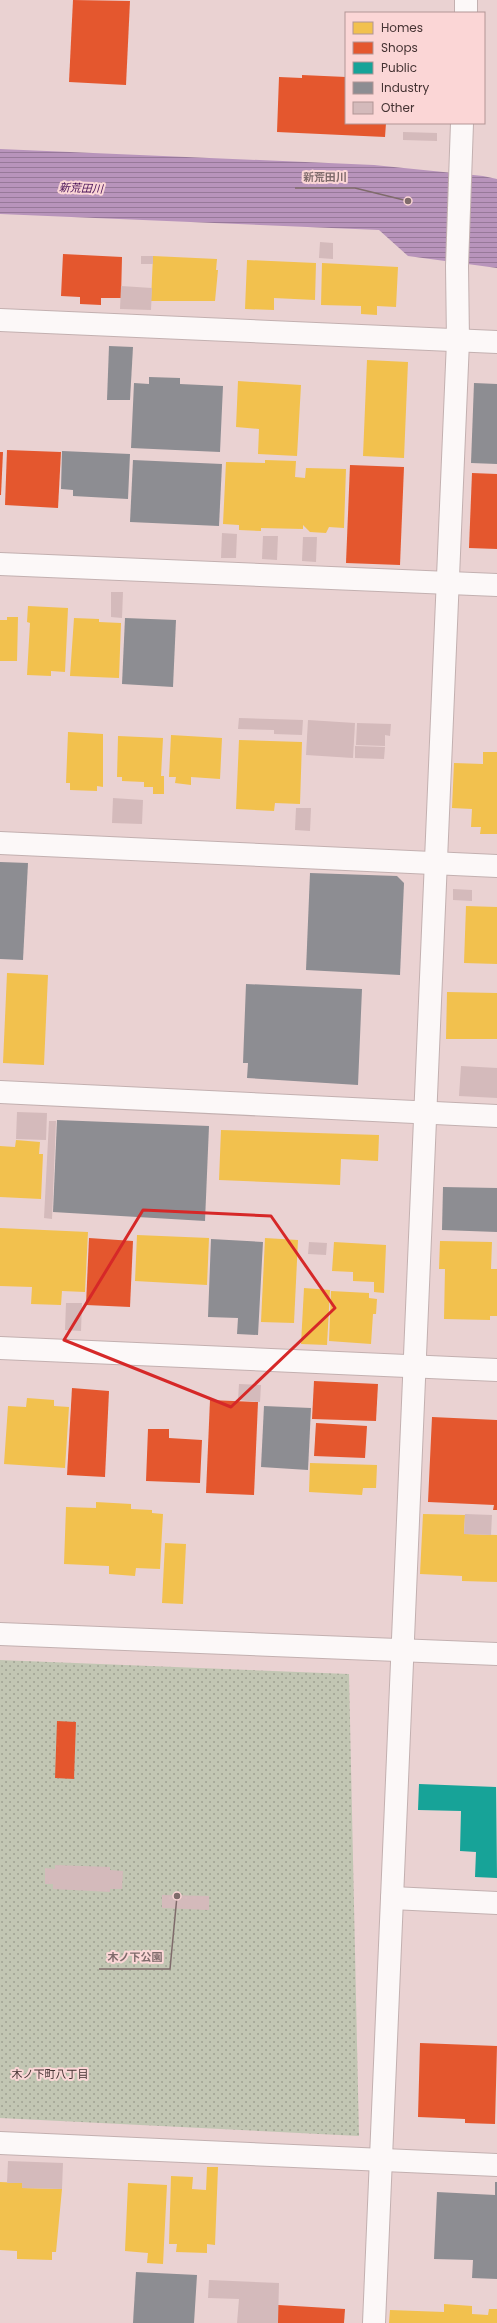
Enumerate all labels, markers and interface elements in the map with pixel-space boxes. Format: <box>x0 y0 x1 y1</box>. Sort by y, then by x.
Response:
legend <box>345 12 485 124</box>
text: Homes <box>381 19 423 36</box>
text: Shops <box>381 39 418 56</box>
text: Public <box>381 59 417 76</box>
text: Industry <box>381 79 430 96</box>
text: Other <box>381 99 415 116</box>
callout: 新荒田川 <box>295 165 355 188</box>
text: 新荒田川 <box>303 169 347 185</box>
water label: 新荒田川 <box>59 179 104 197</box>
callout: 木ノ下公園 <box>99 1946 170 1969</box>
text: 木ノ下公園 <box>108 1949 163 1965</box>
district label: 木ノ下町八丁目 <box>12 2066 89 2082</box>

